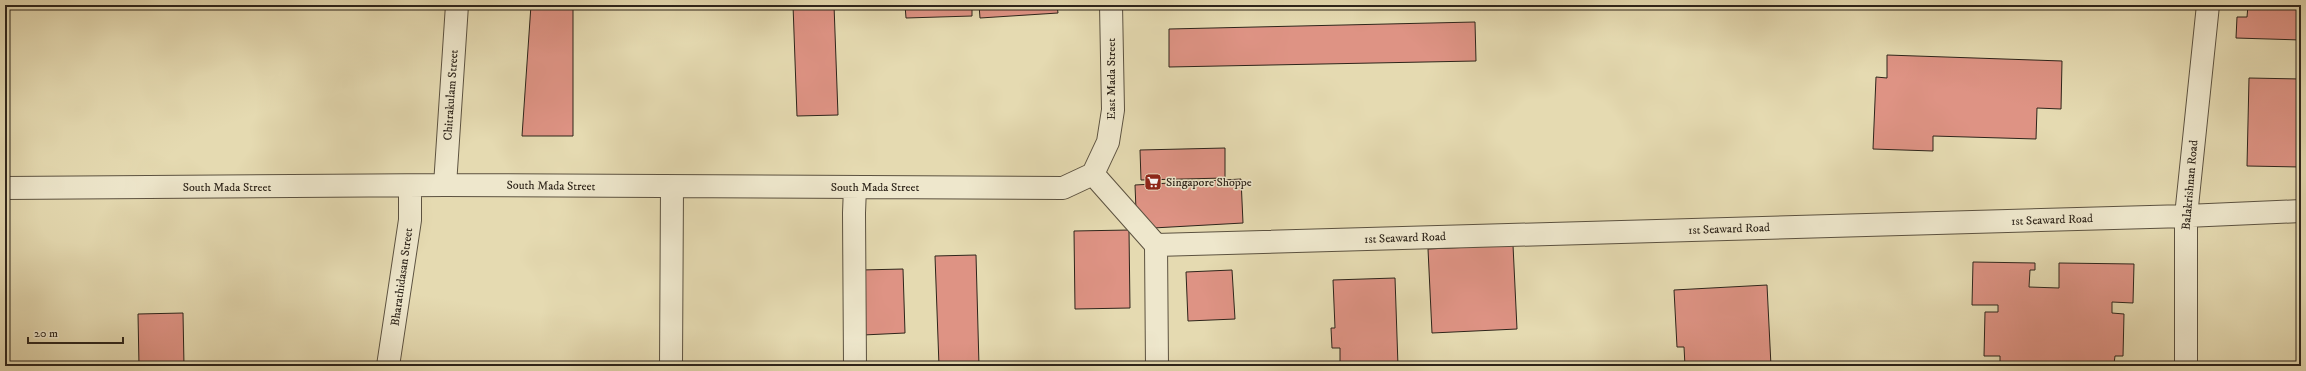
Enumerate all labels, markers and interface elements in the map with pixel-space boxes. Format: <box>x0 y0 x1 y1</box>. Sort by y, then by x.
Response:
street label: East Mada Street <box>1104 38 1119 120</box>
street label: Chitrakulam Street <box>440 49 462 141</box>
street label: Balakrishnan Road <box>2179 139 2201 231</box>
supermarket icon: Singapore Shoppe <box>1143 172 1163 192</box>
place label: Singapore Shoppe <box>1166 175 1252 190</box>
street label: South Mada Street <box>507 178 596 194</box>
street label: South Mada Street <box>183 180 272 195</box>
street label: South Mada Street <box>831 180 920 195</box>
street label: 1st Seaward Road <box>2011 211 2093 229</box>
street label: 1st Seaward Road <box>1688 220 1770 238</box>
street label: Bharathidasan Street <box>388 227 416 327</box>
street label: 1st Seaward Road <box>1364 229 1446 247</box>
scale bar <box>28 319 123 345</box>
text: 20 m <box>34 326 58 341</box>

